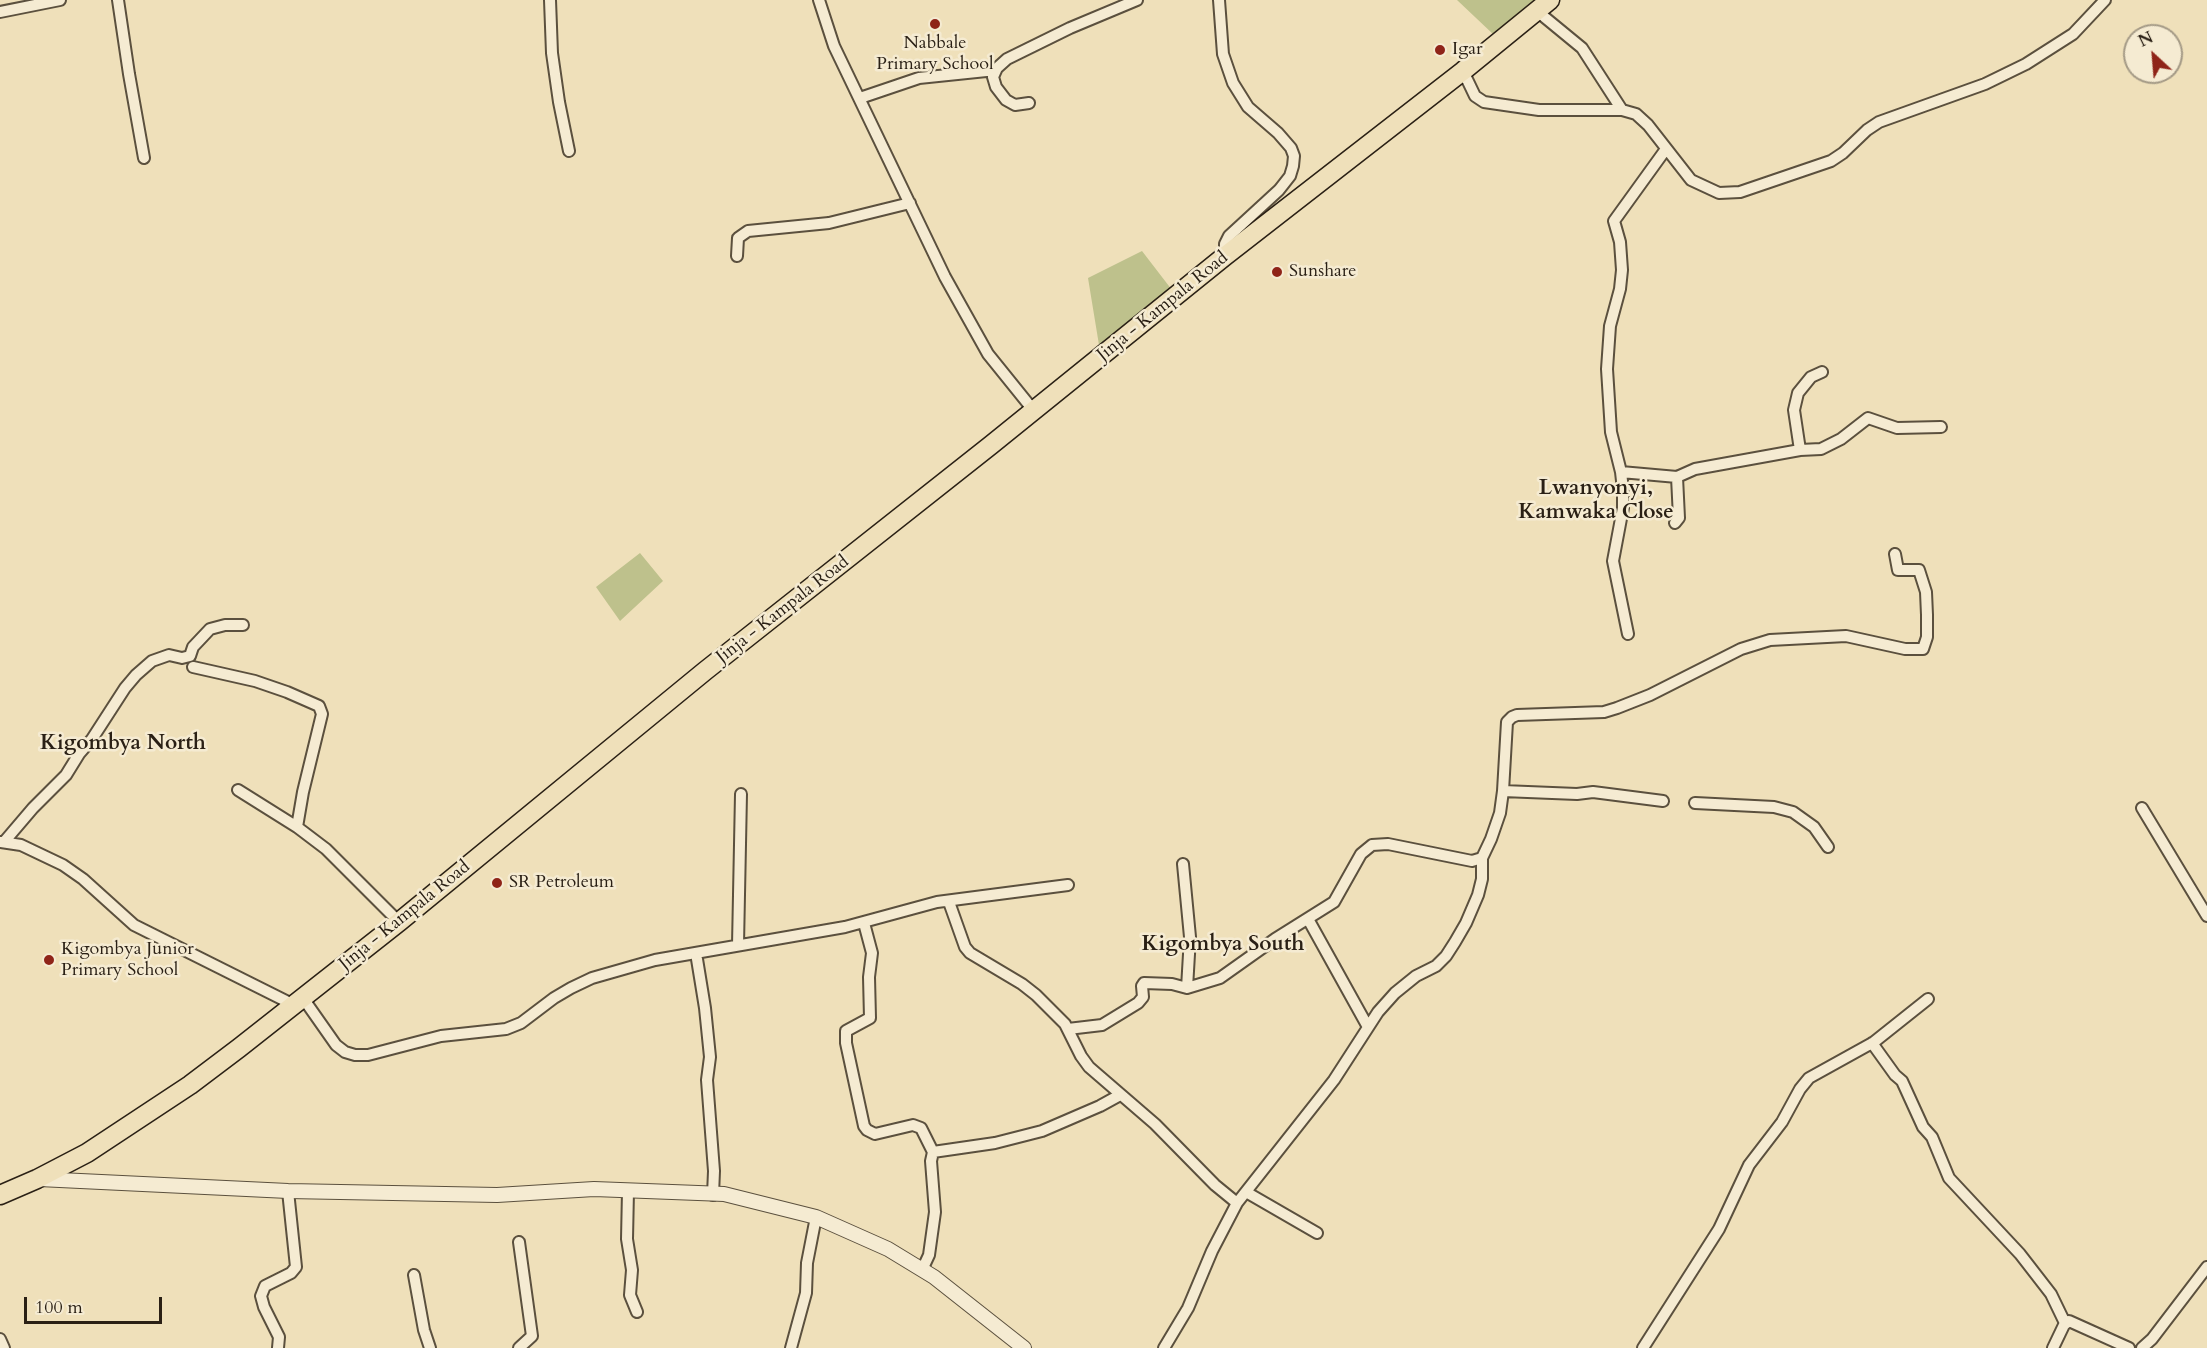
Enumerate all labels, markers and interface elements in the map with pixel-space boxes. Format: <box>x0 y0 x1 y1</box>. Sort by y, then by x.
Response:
marker: Nabbale Primary School <box>928 17 942 31</box>
north arrow <box>2123 24 2183 84</box>
text: N <box>2135 27 2157 53</box>
place label: Nabbale Primary School <box>876 33 994 76</box>
place label: Igar <box>1452 39 1483 61</box>
marker: Igar <box>1433 43 1447 57</box>
street label: Jinja - Kampala Road <box>1093 247 1233 367</box>
place label: Sunshare <box>1289 261 1357 283</box>
marker: Sunshare <box>1270 265 1284 279</box>
district label: Lwanyonyi, Kamwaka Close <box>1518 476 1674 526</box>
street label: Jinja - Kampala Road <box>712 551 854 669</box>
district label: Kigombya North <box>40 731 206 757</box>
street label: Jinja - Kampala Road <box>335 856 475 976</box>
place label: SR Petroleum <box>509 872 614 894</box>
marker: SR Petroleum <box>490 876 504 890</box>
district label: Kigombya South <box>1142 932 1304 958</box>
place label: Kigombya Junior Primary School <box>61 939 194 982</box>
marker: Kigombya Junior Primary School <box>42 953 56 967</box>
scale bar <box>27 1285 165 1323</box>
text: 100 m <box>35 1295 83 1320</box>

